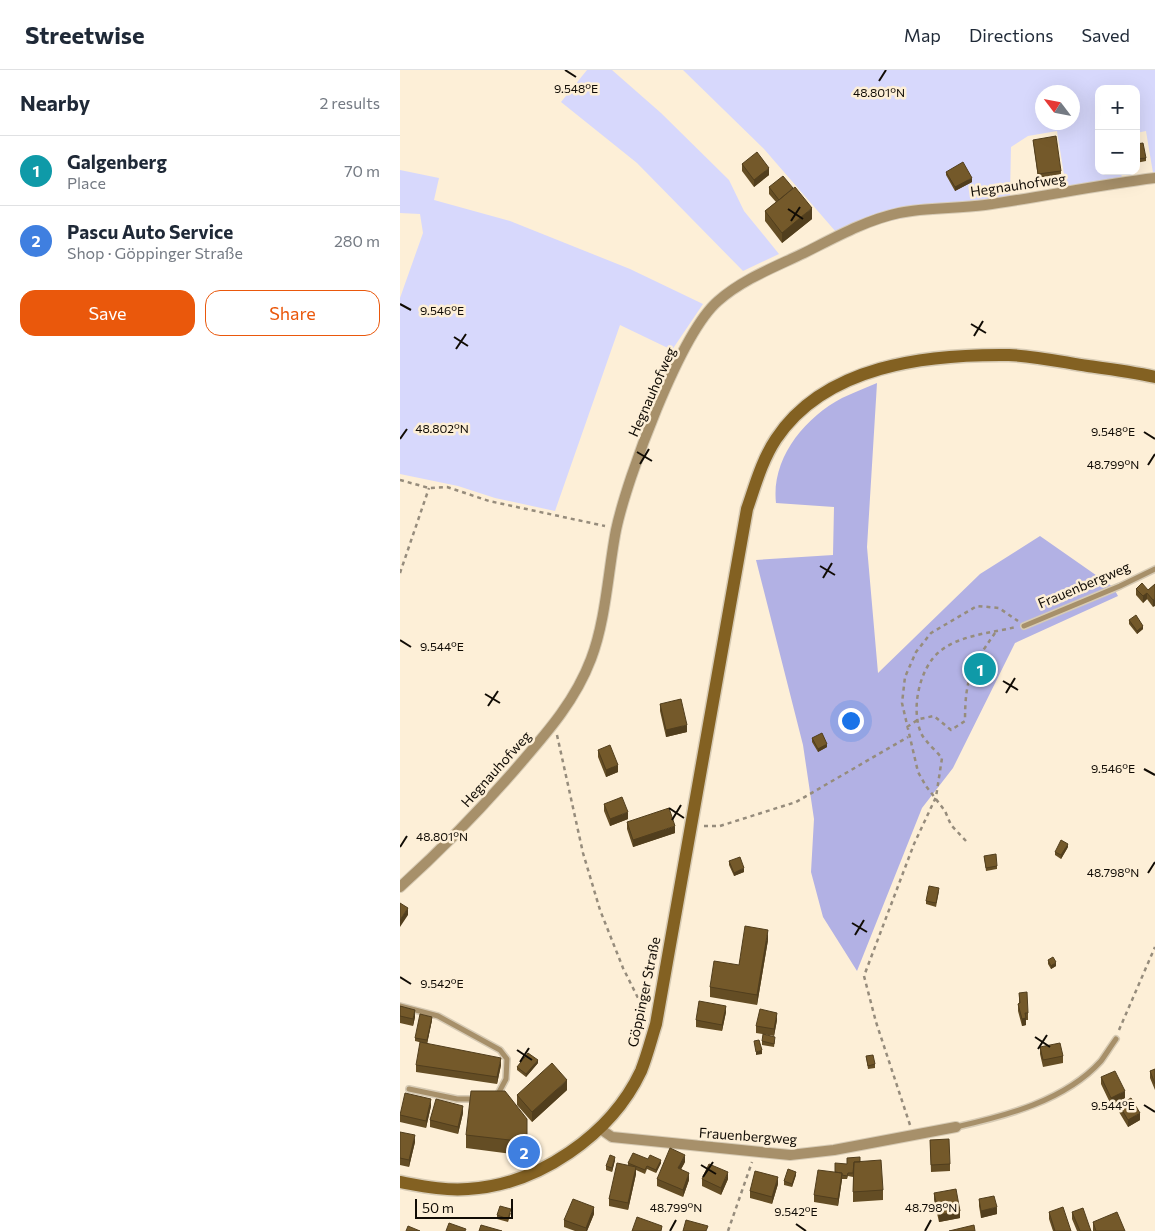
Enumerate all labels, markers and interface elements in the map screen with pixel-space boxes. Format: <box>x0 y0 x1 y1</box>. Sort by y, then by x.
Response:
text: Streetwise <box>25 20 145 49</box>
text: Map <box>904 24 941 46</box>
text: Directions <box>969 24 1053 46</box>
text: Saved <box>1081 24 1130 46</box>
text: 9.548°E <box>554 81 598 95</box>
text: 48.801°N <box>853 85 905 99</box>
north arrow <box>1035 85 1080 130</box>
map controls <box>1095 85 1140 175</box>
button: + <box>1095 85 1140 130</box>
text: Nearby <box>20 90 90 115</box>
text: 2 results <box>319 93 380 112</box>
button: − <box>1095 130 1140 175</box>
text: Galgenberg <box>67 150 167 173</box>
text: 1 <box>32 161 40 180</box>
text: 70 m <box>344 161 380 180</box>
street label: Hegnauhofweg <box>969 169 1067 200</box>
text: Place <box>67 173 106 192</box>
text: Pascu Auto Service <box>67 220 233 243</box>
text: 2 <box>31 231 41 250</box>
text: 280 m <box>334 231 380 250</box>
text: Shop · Göppinger Straße <box>67 243 243 262</box>
button: Save <box>20 290 195 336</box>
button: Share <box>205 290 380 336</box>
text: 9.546°E <box>420 303 464 317</box>
street label: Hegnauhofweg <box>624 344 679 439</box>
text: 48.802°N <box>415 421 469 435</box>
text: 9.548°E <box>1091 424 1135 438</box>
text: 48.799°N <box>1087 457 1139 471</box>
street label: Frauenbergweg <box>1035 557 1133 612</box>
text: 9.544°E <box>420 639 464 653</box>
pin: 1 <box>964 650 996 688</box>
your location <box>838 708 864 734</box>
street label: Hegnauhofweg <box>457 727 534 810</box>
text: 9.546°E <box>1091 761 1135 775</box>
text: 48.801°N <box>416 829 468 843</box>
text: 48.798°N <box>1087 865 1139 879</box>
street label: Göppinger Straße <box>624 935 664 1049</box>
text: 9.542°E <box>420 976 464 990</box>
text: 9.544°E <box>1091 1098 1135 1112</box>
street label: Frauenbergweg <box>698 1124 798 1147</box>
pin: 2 <box>508 1133 540 1171</box>
scale bar <box>415 1196 512 1219</box>
text: 50 m <box>422 1199 454 1216</box>
text: 48.799°N <box>650 1200 702 1214</box>
text: 48.798°N <box>905 1200 957 1214</box>
text: 9.542°E <box>774 1204 818 1218</box>

